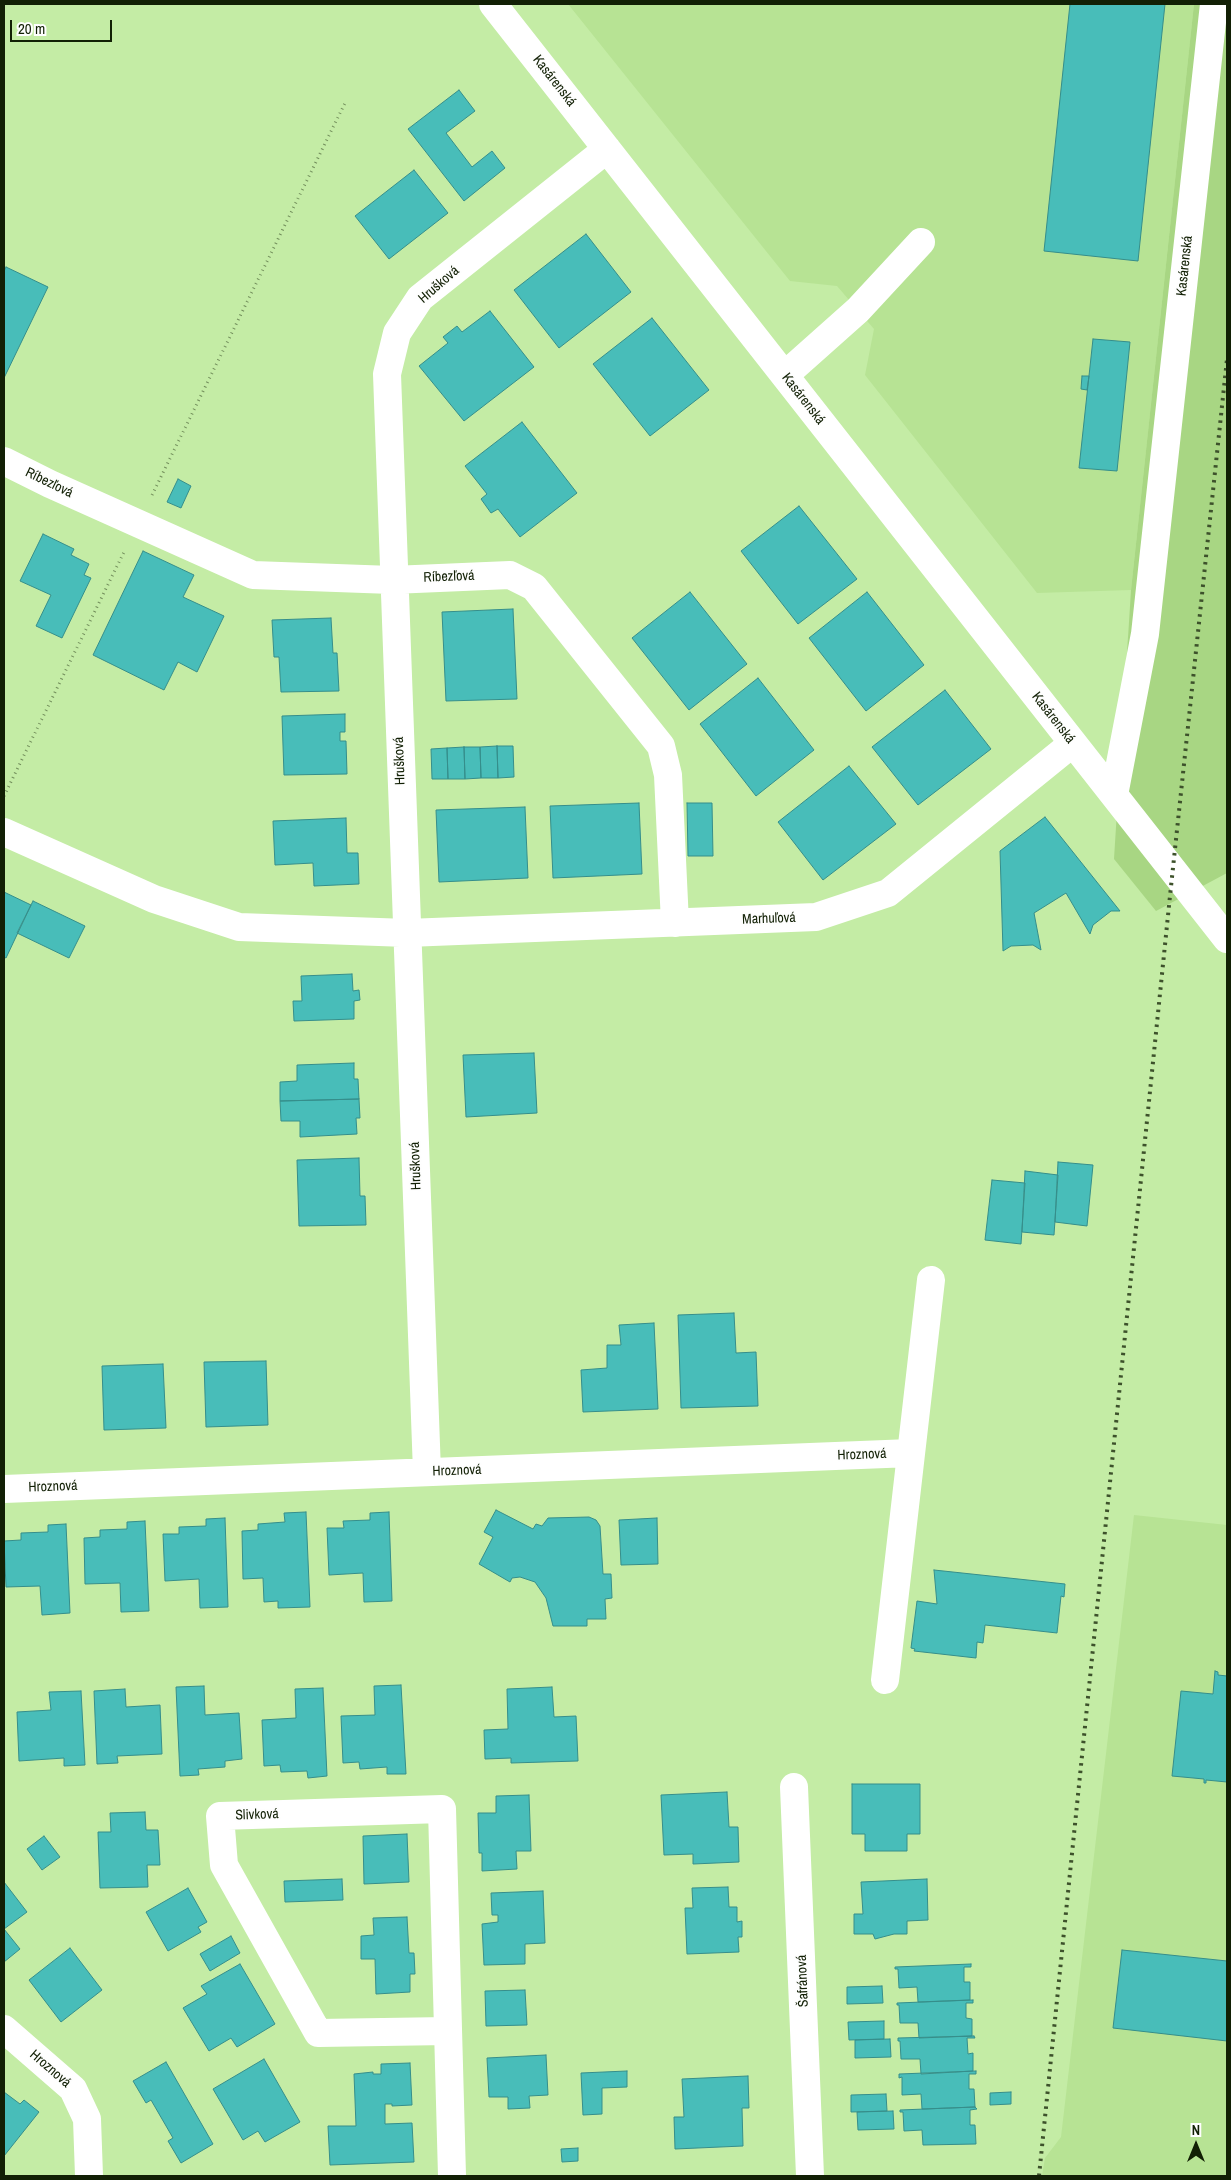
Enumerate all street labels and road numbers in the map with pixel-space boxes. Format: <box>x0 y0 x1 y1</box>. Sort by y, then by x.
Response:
street label: Kasárenská <box>529 52 579 110</box>
street label: Kasárenská <box>1173 235 1197 297</box>
street label: Hrušková <box>415 263 463 307</box>
street label: Kasárenská <box>778 370 828 428</box>
street label: Ríbezľová <box>22 464 76 502</box>
street label: Ríbezľová <box>423 568 475 586</box>
street label: Kasárenská <box>1028 689 1078 747</box>
street label: Hrušková <box>391 736 409 786</box>
street label: Marhuľová <box>742 910 796 928</box>
street label: Hrušková <box>407 1141 425 1191</box>
street label: Hroznová <box>837 1446 887 1464</box>
street label: Hroznová <box>432 1462 482 1480</box>
street label: Hroznová <box>28 1478 78 1496</box>
street label: Slivková <box>235 1806 279 1824</box>
street label: Šafránová <box>794 1955 812 2007</box>
street label: Hroznová <box>26 2047 74 2091</box>

